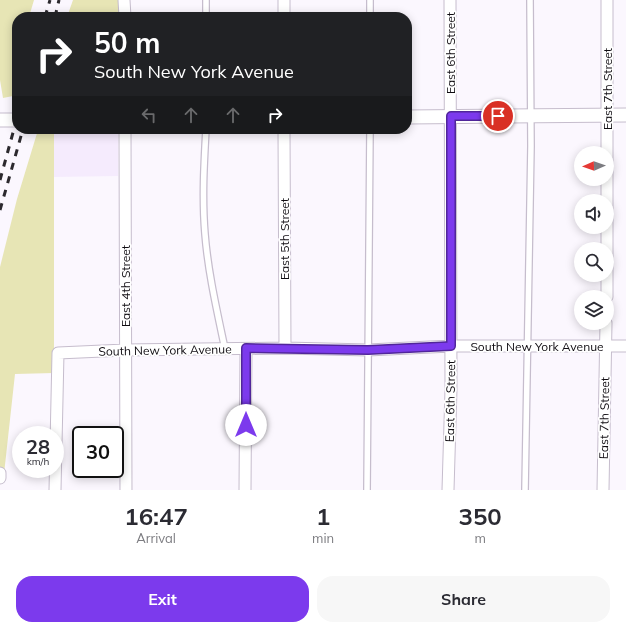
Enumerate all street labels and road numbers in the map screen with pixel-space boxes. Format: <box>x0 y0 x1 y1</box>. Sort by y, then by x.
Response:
street label: East 6th Street <box>443 12 458 94</box>
street label: East 7th Street <box>600 48 615 130</box>
street label: East 5th Street <box>277 198 292 280</box>
street label: East 4th Street <box>118 245 133 327</box>
street label: South New York Avenue <box>470 339 604 354</box>
street label: South New York Avenue <box>98 341 232 359</box>
street label: East 6th Street <box>442 360 458 442</box>
street label: East 7th Street <box>596 377 612 459</box>

